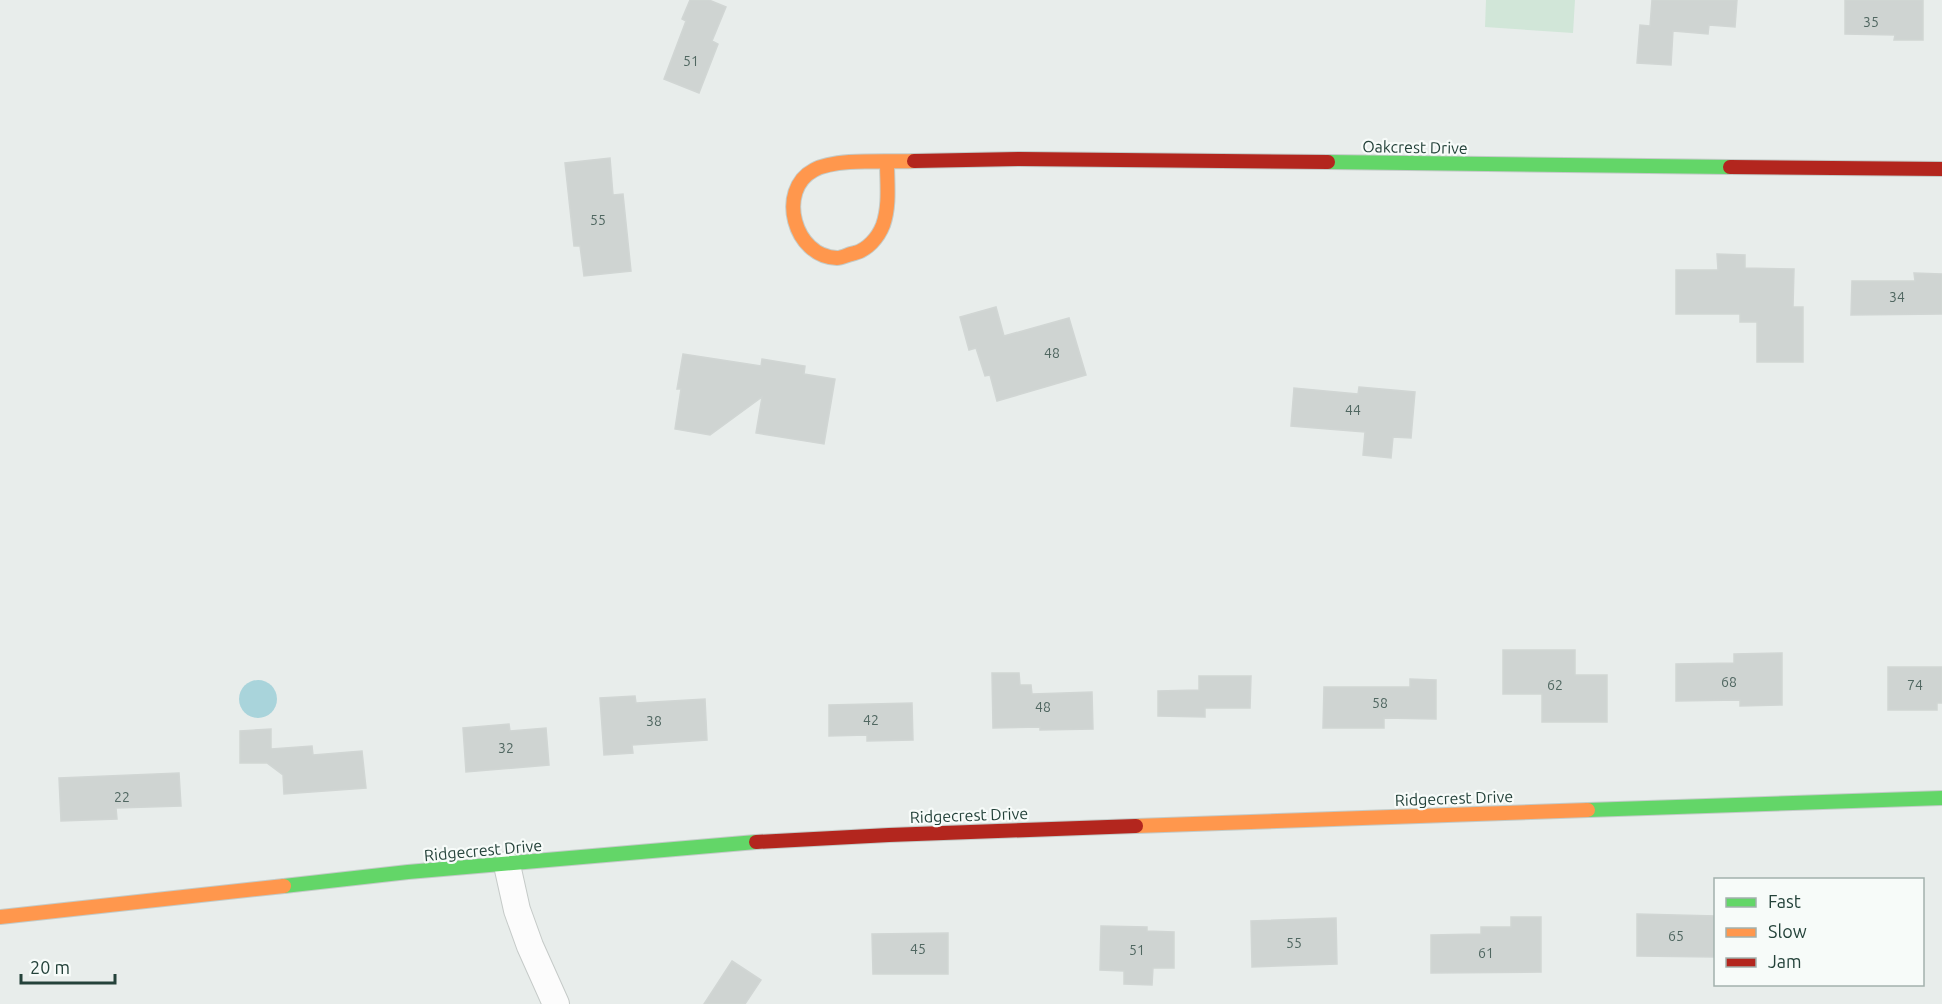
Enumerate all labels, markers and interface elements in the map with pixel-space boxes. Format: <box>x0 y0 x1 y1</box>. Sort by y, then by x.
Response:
house number: 35 <box>1863 14 1879 30</box>
house number: 51 <box>683 53 699 69</box>
street label: Oakcrest Drive <box>1362 137 1468 157</box>
house number: 55 <box>590 212 606 228</box>
house number: 34 <box>1889 289 1905 305</box>
house number: 48 <box>1044 345 1060 361</box>
house number: 44 <box>1345 402 1361 418</box>
house number: 68 <box>1721 674 1737 690</box>
house number: 62 <box>1547 677 1563 693</box>
house number: 74 <box>1907 677 1923 693</box>
house number: 58 <box>1372 695 1388 711</box>
house number: 48 <box>1035 699 1051 715</box>
house number: 42 <box>863 712 879 728</box>
house number: 38 <box>646 713 662 729</box>
house number: 32 <box>498 740 514 756</box>
street label: Ridgecrest Drive <box>1395 787 1513 809</box>
house number: 22 <box>114 789 130 805</box>
street label: Ridgecrest Drive <box>910 804 1028 826</box>
street label: Ridgecrest Drive <box>423 836 543 864</box>
legend <box>1714 878 1924 986</box>
text: Fast <box>1768 891 1801 911</box>
text: Slow <box>1768 921 1807 941</box>
house number: 65 <box>1668 928 1684 944</box>
house number: 55 <box>1286 935 1302 951</box>
house number: 45 <box>910 941 926 957</box>
house number: 51 <box>1129 942 1145 958</box>
house number: 61 <box>1478 945 1494 961</box>
scale bar <box>21 947 116 985</box>
text: Jam <box>1768 951 1802 971</box>
text: 20 m <box>30 957 70 977</box>

